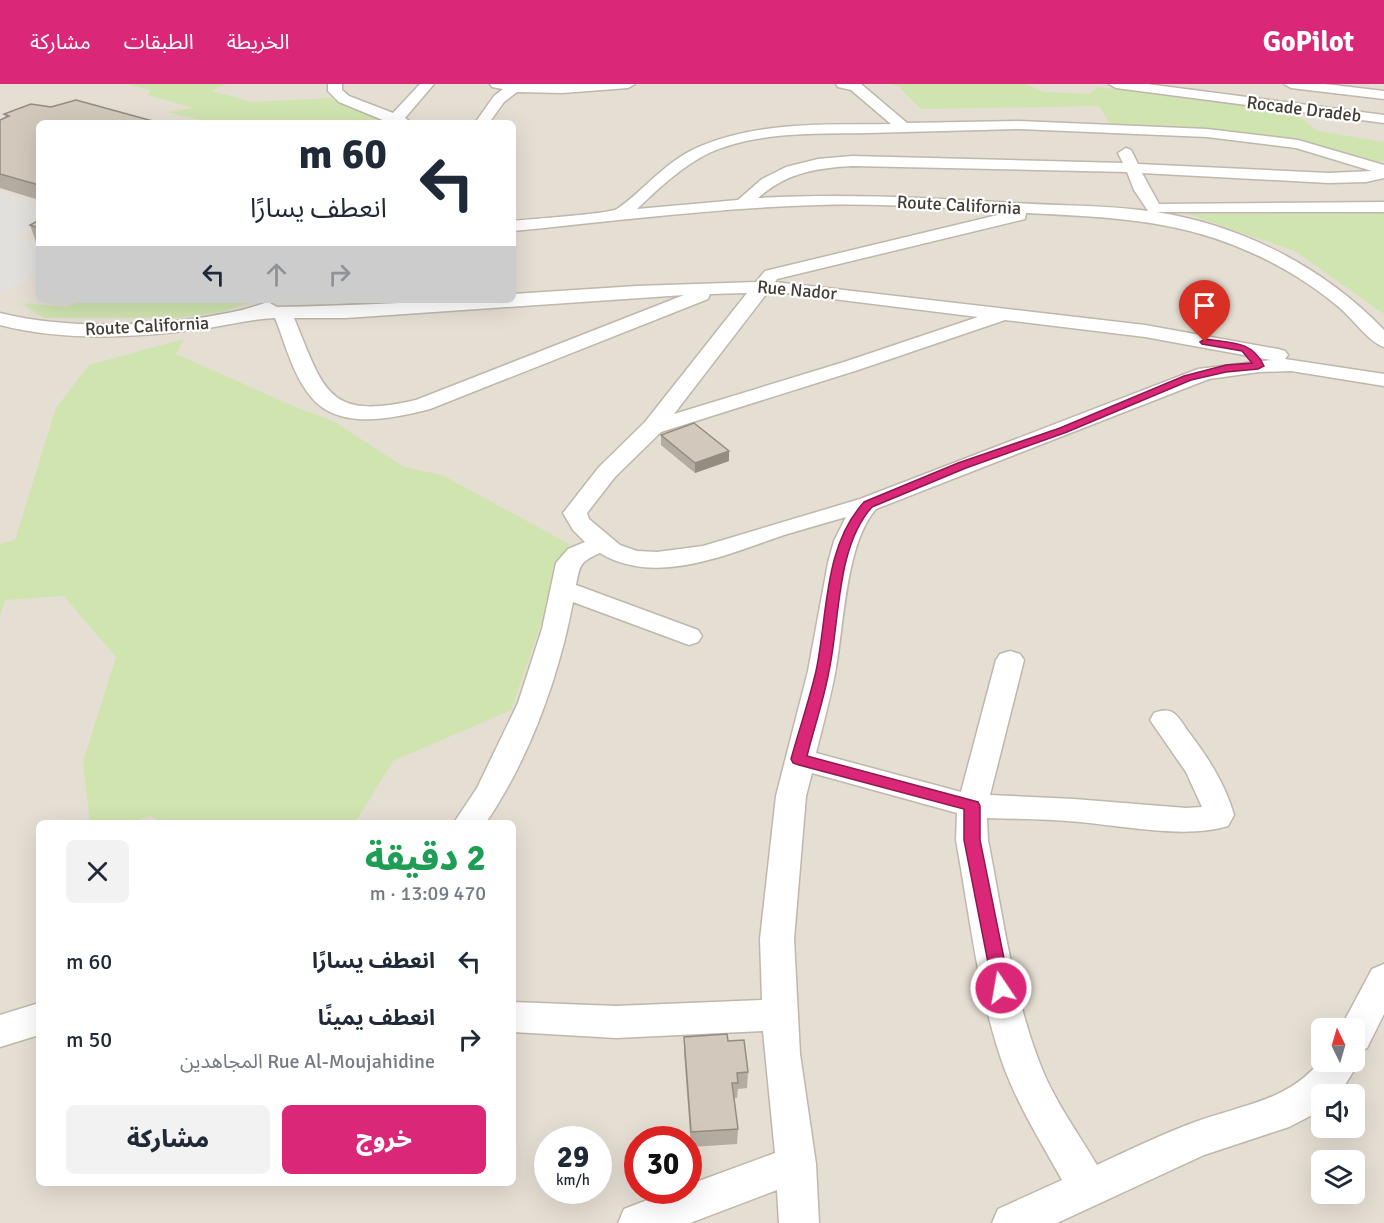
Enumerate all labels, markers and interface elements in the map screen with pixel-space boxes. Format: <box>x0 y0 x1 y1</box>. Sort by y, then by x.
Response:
text: GoPilot <box>1263 25 1354 59</box>
text: مشاركة <box>30 29 91 55</box>
text: الطبقات <box>124 29 194 55</box>
text: الخريطة <box>227 29 290 55</box>
street label: Rocade Dradeb <box>1245 91 1363 127</box>
text: 60 m <box>298 129 387 180</box>
icon: left <box>408 144 486 222</box>
street label: Route California <box>896 191 1022 219</box>
text: انعطف يسارًا <box>250 192 387 225</box>
icon: left <box>197 258 230 291</box>
icon: ahead <box>260 258 293 291</box>
icon: right <box>323 258 356 291</box>
street label: Rue Nador <box>756 276 838 304</box>
pin <box>1179 280 1230 342</box>
icon: arrive <box>1188 289 1221 322</box>
street label: Route California <box>84 312 210 340</box>
text: 2 دقيقة <box>365 836 486 881</box>
button: close <box>66 840 129 903</box>
text: 470 m · 13:09 <box>370 881 486 906</box>
icon: left <box>453 945 486 978</box>
text: انعطف يسارًا <box>312 947 435 974</box>
text: 60 m <box>66 948 112 975</box>
position arrow <box>969 956 1033 1020</box>
text: انعطف يمينًا <box>318 1004 435 1031</box>
north arrow <box>1311 1018 1365 1072</box>
map controls <box>1311 1018 1365 1204</box>
icon: right <box>453 1023 486 1056</box>
text: 50 m <box>66 1026 112 1053</box>
text: Rue Al-Moujahidine المجاهدين <box>180 1049 435 1074</box>
button: sound <box>1311 1084 1365 1138</box>
button: مشاركة <box>66 1105 270 1174</box>
button: خروج <box>282 1105 486 1174</box>
speed limit sign: 30 <box>624 1126 702 1204</box>
text: 29 <box>557 1139 589 1176</box>
button: layers <box>1311 1150 1365 1204</box>
text: km/h <box>556 1171 590 1189</box>

